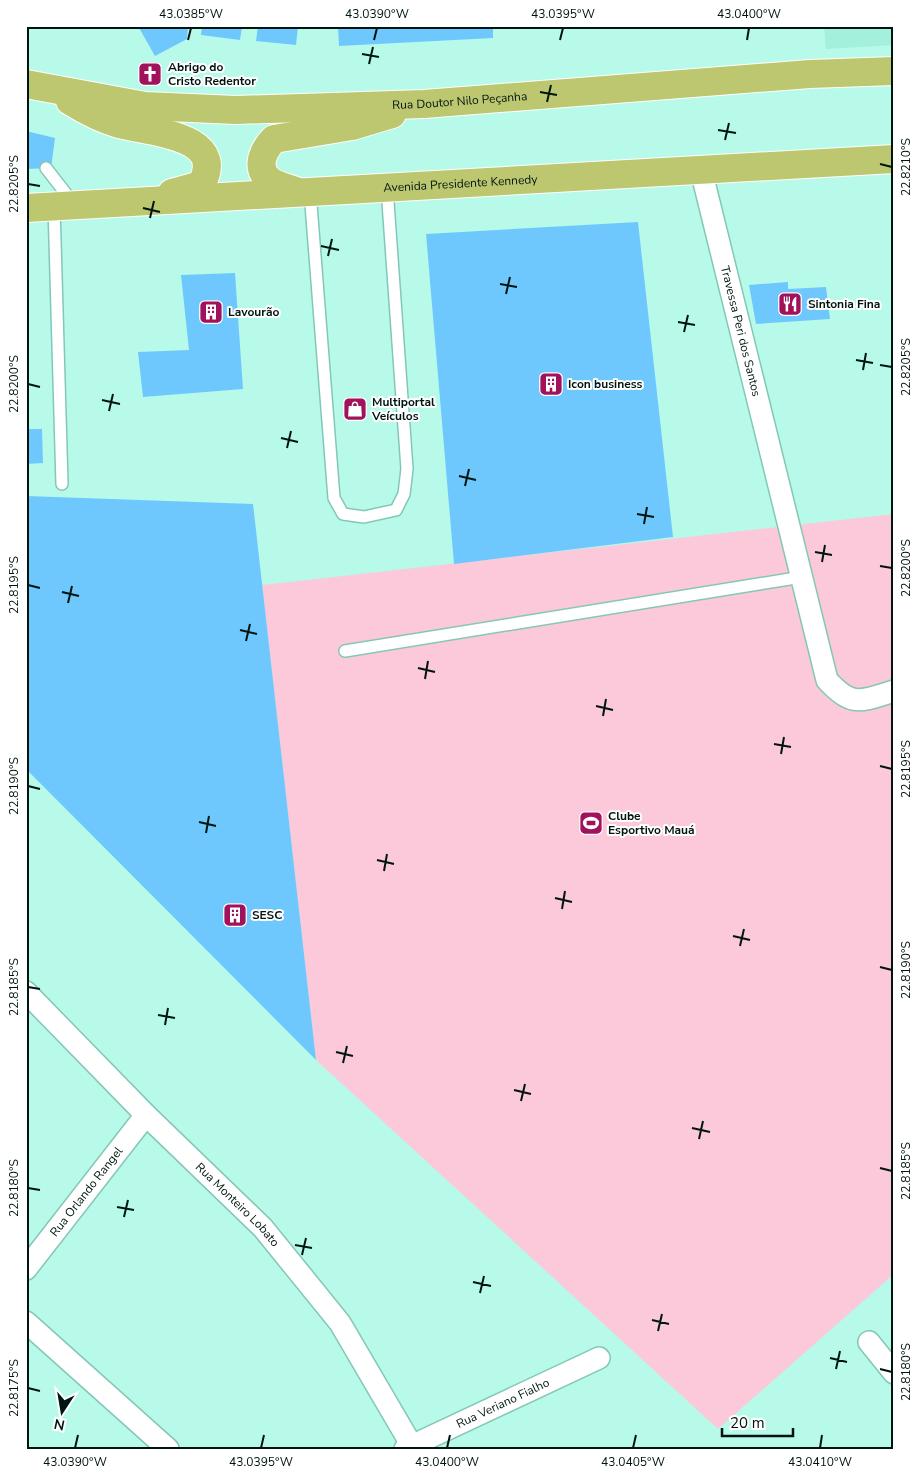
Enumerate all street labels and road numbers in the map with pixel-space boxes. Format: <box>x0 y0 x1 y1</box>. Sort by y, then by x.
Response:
street label: Rua Doutor Nilo Peçanha <box>392 88 528 113</box>
street label: Avenida Presidente Kennedy <box>383 171 539 196</box>
street label: Travessa Peri dos Santos <box>717 264 765 398</box>
street label: Rua Orlando Rangel <box>46 1143 126 1240</box>
street label: Rua Monteiro Lobato <box>192 1159 283 1250</box>
street label: Rua Veriano Fialho <box>454 1374 552 1432</box>

